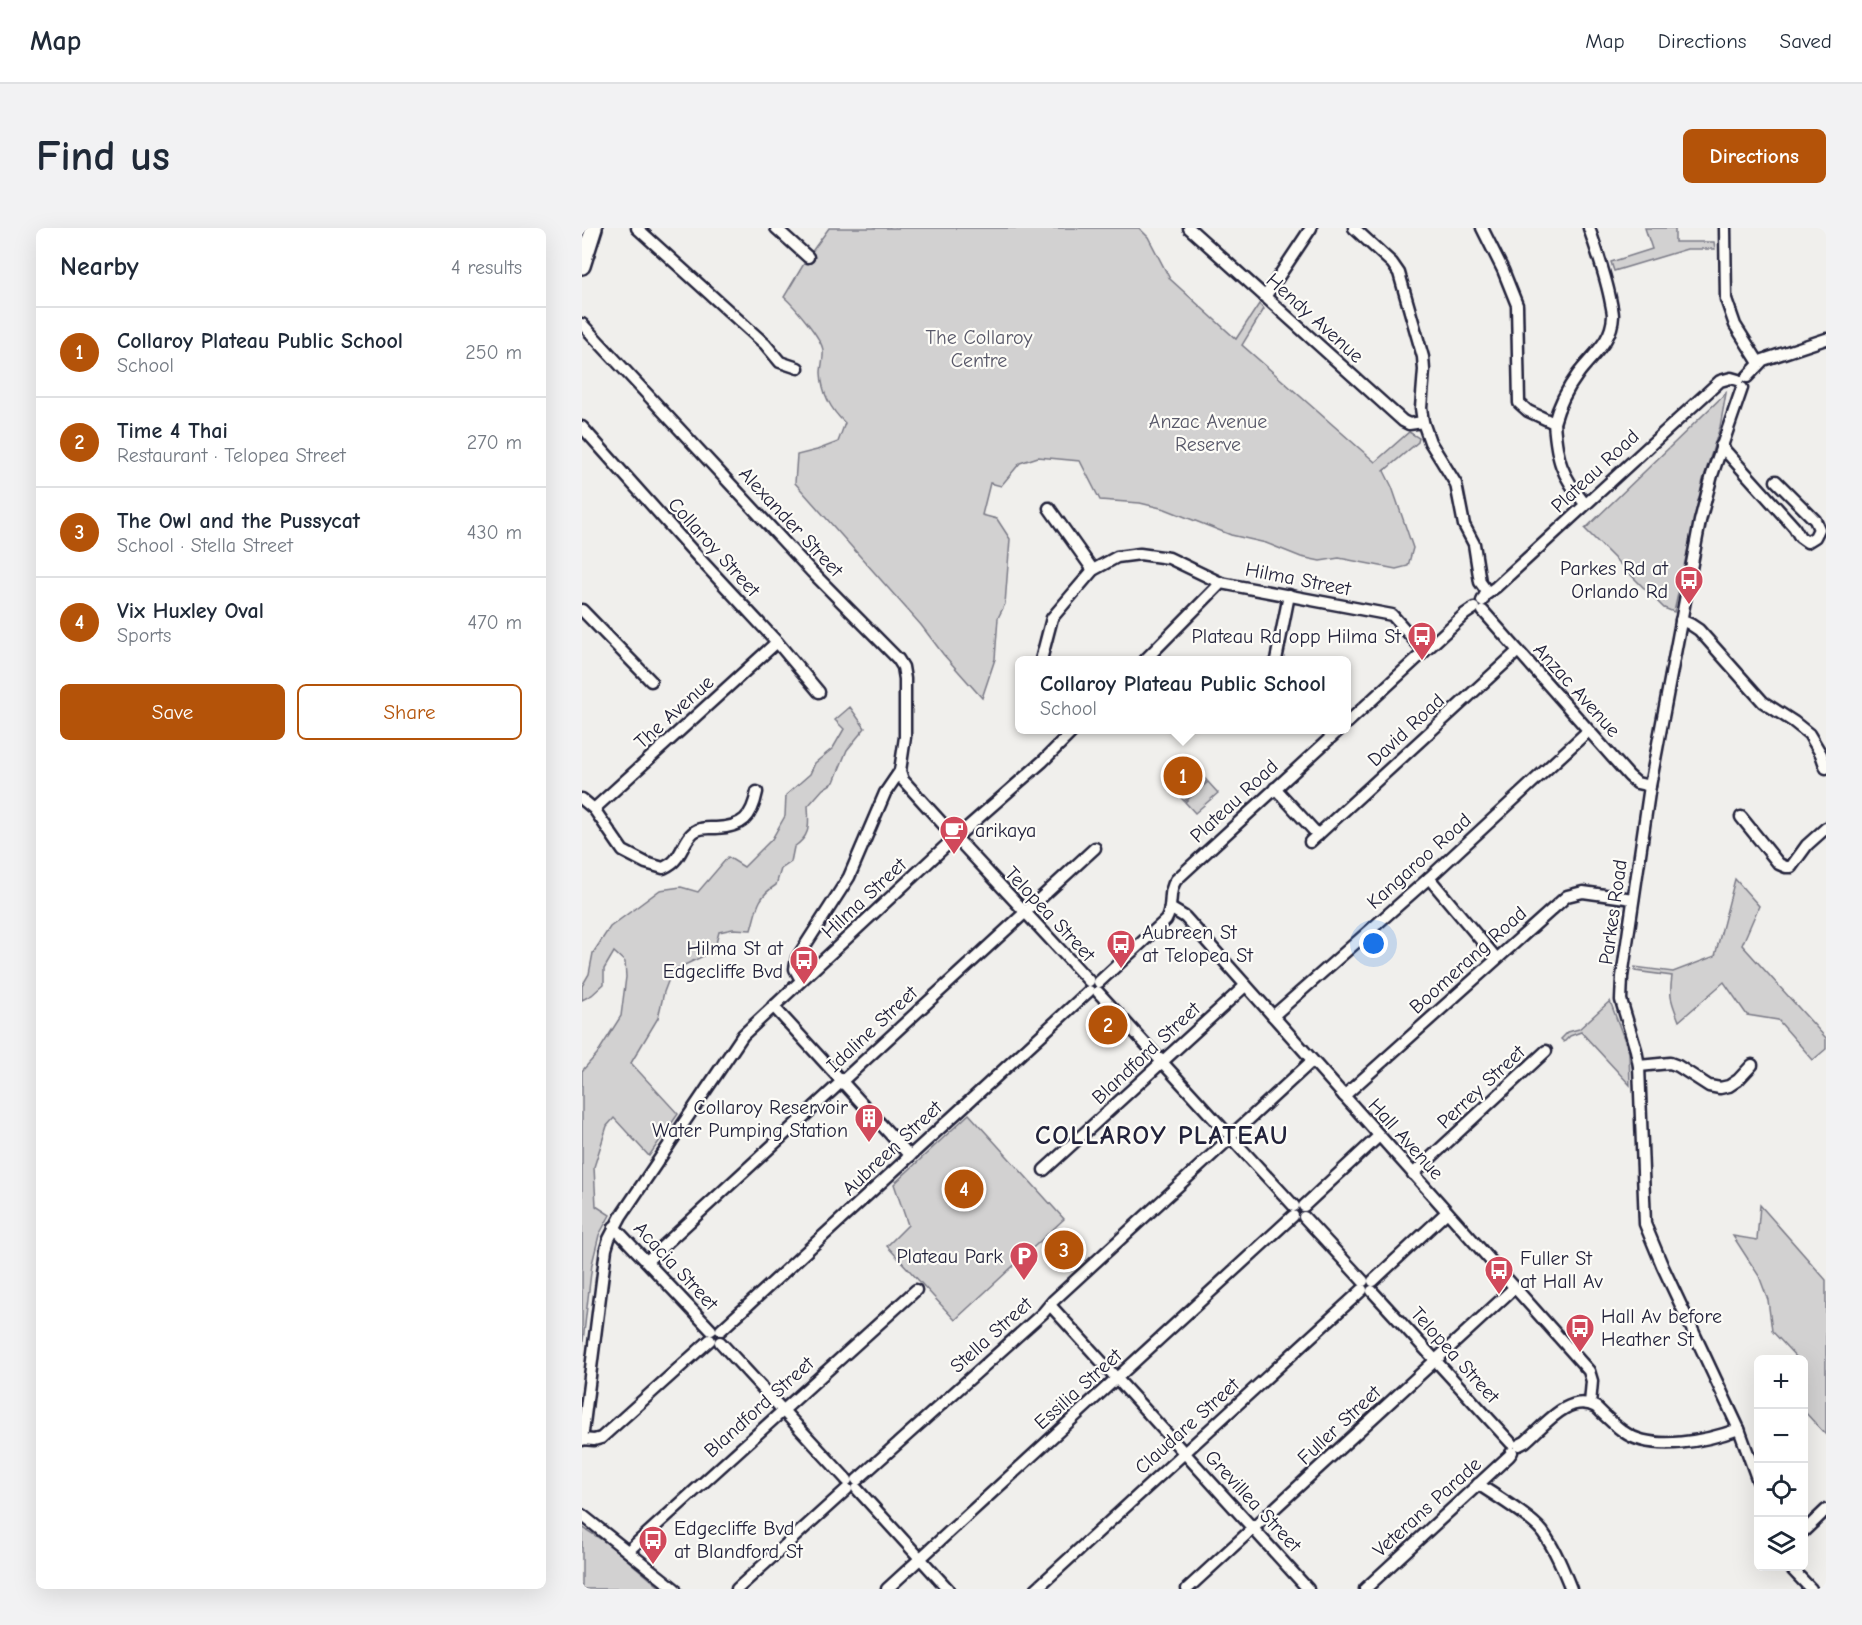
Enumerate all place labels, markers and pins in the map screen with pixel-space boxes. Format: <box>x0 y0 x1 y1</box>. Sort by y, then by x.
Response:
place label: Parkes Rd at Orlando Rd <box>1560 557 1669 603</box>
bus stop icon: Parkes Rd at Orlando Rd <box>1673 564 1705 606</box>
bus stop icon: Plateau Rd opp Hilma St <box>1406 620 1438 662</box>
place label: Plateau Rd opp Hilma St <box>1192 625 1402 648</box>
pin: 1 <box>1164 754 1202 798</box>
cafe icon: arikaya <box>938 814 970 856</box>
place label: arikaya <box>975 819 1036 842</box>
place label: Aubreen St at Telopea St <box>1142 921 1254 967</box>
bus stop icon: Aubreen St at Telopea St <box>1105 928 1137 970</box>
place label: Hilma St at Edgecliffe Bvd <box>663 937 784 983</box>
bus stop icon: Hilma St at Edgecliffe Bvd <box>788 944 820 986</box>
pin: 2 <box>1088 1002 1128 1048</box>
place label: Collaroy Reservoir Water Pumping Station <box>652 1096 848 1142</box>
building icon: Collaroy Reservoir Water Pumping Station <box>853 1102 885 1144</box>
pin: 4 <box>944 1166 983 1212</box>
pin: 3 <box>1044 1228 1084 1272</box>
parking icon: Plateau Park <box>1008 1240 1040 1282</box>
place label: Plateau Park <box>896 1245 1003 1268</box>
place label: Fuller St at Hall Av <box>1520 1247 1604 1293</box>
bus stop icon: Fuller St at Hall Av <box>1483 1254 1515 1296</box>
place label: Hall Av before Heather St <box>1601 1305 1722 1351</box>
bus stop icon: Hall Av before Heather St <box>1564 1312 1596 1354</box>
place label: Edgecliffe Bvd at Blandford St <box>674 1517 804 1563</box>
bus stop icon: Edgecliffe Bvd at Blandford St <box>637 1524 669 1566</box>

